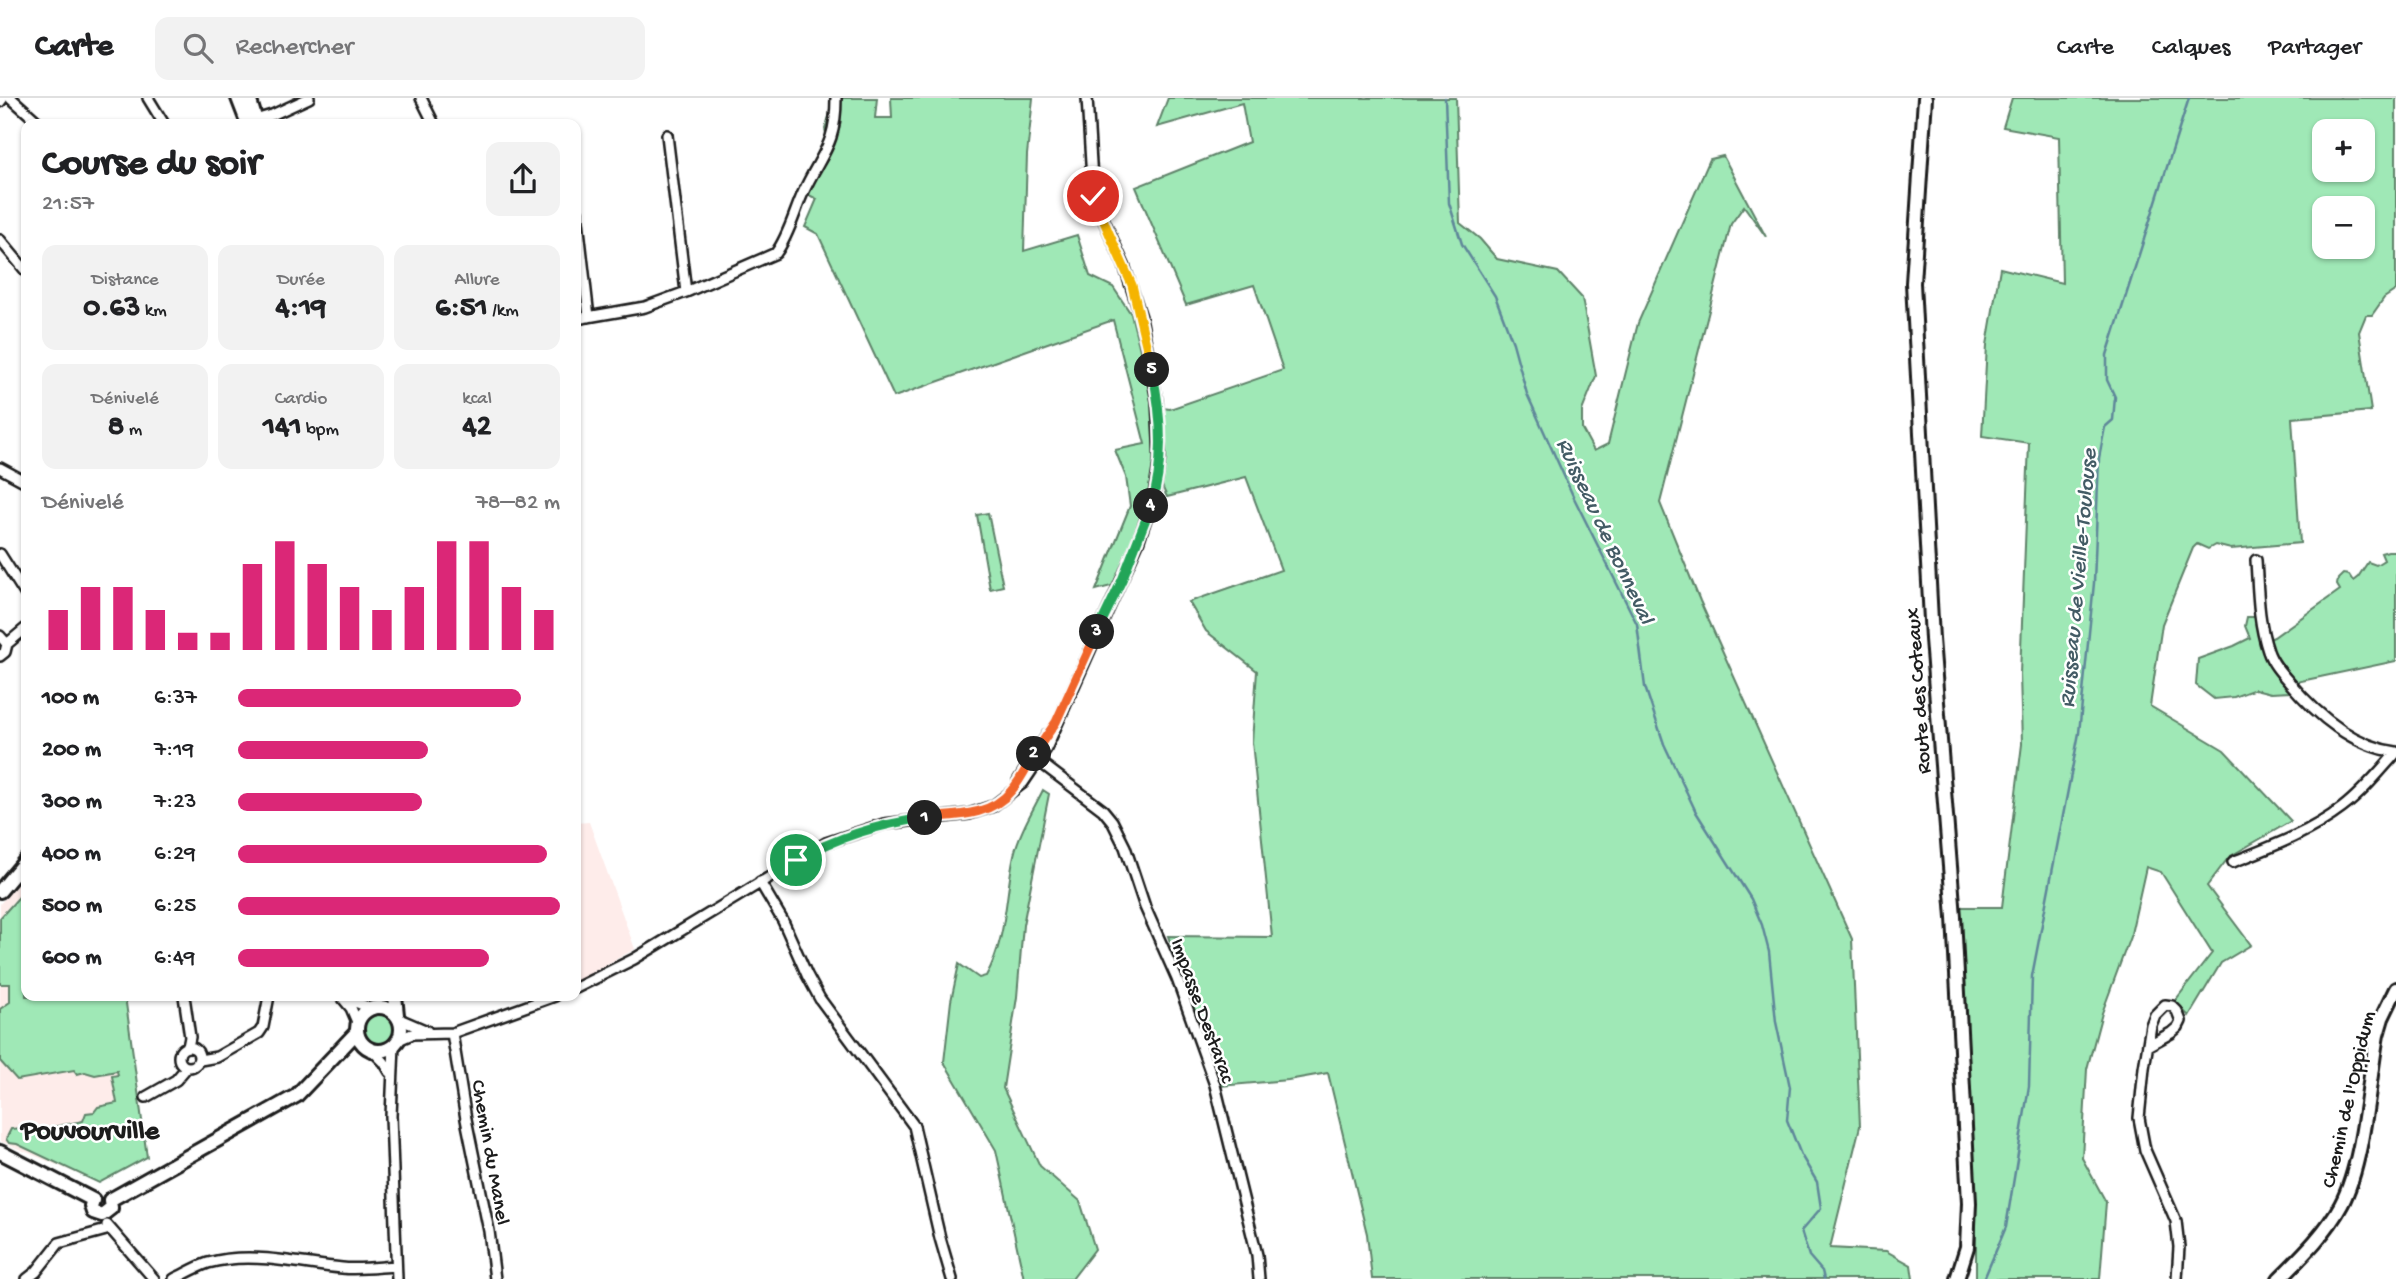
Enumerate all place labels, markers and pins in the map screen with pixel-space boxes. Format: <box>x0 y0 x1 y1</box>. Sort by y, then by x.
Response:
pin <box>1063 166 1123 226</box>
pin: 5 <box>1134 352 1170 388</box>
pin: 4 <box>1134 488 1168 524</box>
pin: 3 <box>1080 614 1114 650</box>
pin: 2 <box>1016 736 1052 772</box>
pin: 1 <box>908 800 942 836</box>
pin <box>766 830 826 890</box>

